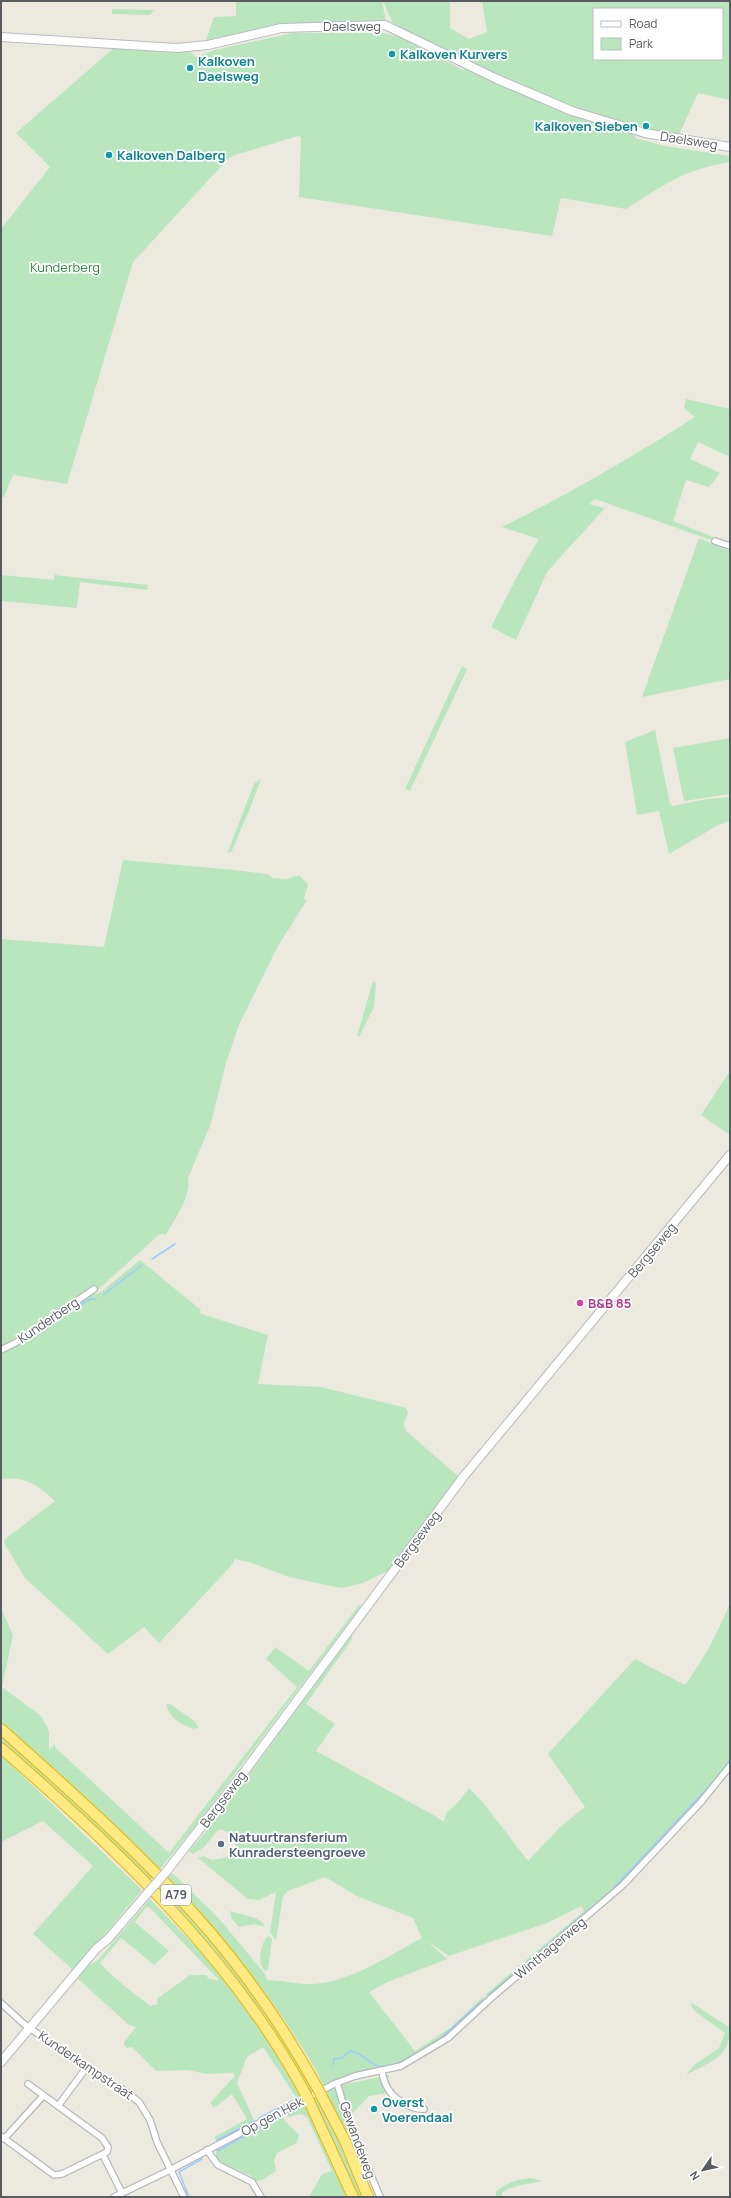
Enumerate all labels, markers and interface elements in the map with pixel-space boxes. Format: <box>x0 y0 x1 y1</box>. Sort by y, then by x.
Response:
legend <box>593 8 723 60</box>
text: Road <box>629 15 657 32</box>
street label: Daelsweg <box>323 17 381 35</box>
text: Park <box>629 35 654 52</box>
place label: Kalkoven Kurvers <box>400 45 507 63</box>
marker: Kalkoven Kurvers <box>387 49 397 59</box>
place label: Kalkoven Daelsweg <box>198 52 259 85</box>
marker: Kalkoven Daelsweg <box>185 63 195 73</box>
place label: Kalkoven Sieben <box>535 117 638 135</box>
marker: Kalkoven Sieben <box>641 121 651 131</box>
street label: Daelsweg <box>659 127 719 153</box>
place label: Kalkoven Dalberg <box>117 146 226 164</box>
marker: Kalkoven Dalberg <box>104 150 114 160</box>
park label: Kunderberg <box>30 258 100 276</box>
street label: Bergseweg <box>624 1219 680 1281</box>
street label: Kunderberg <box>14 1293 82 1347</box>
place label: B&B 85 <box>588 1294 631 1312</box>
marker: B&B 85 <box>575 1298 585 1308</box>
street label: Bergseweg <box>390 1507 444 1571</box>
street label: Bergseweg <box>196 1767 250 1831</box>
place label: Natuurtransferium Kunradersteengroeve <box>229 1828 366 1861</box>
marker: Natuurtransferium Kunradersteengroeve <box>216 1839 226 1849</box>
road number: A79 <box>161 1885 191 1905</box>
street label: Winthagerweg <box>511 1913 589 1983</box>
street label: Kunderkampstraat <box>35 2026 137 2104</box>
street label: Op gen Hek <box>238 2092 307 2140</box>
place label: Overst Voerendaal <box>382 2093 453 2126</box>
street label: Gewandeweg <box>336 2099 380 2181</box>
marker: Overst Voerendaal <box>369 2104 379 2114</box>
north arrow <box>683 2150 723 2190</box>
text: N <box>686 2168 703 2183</box>

